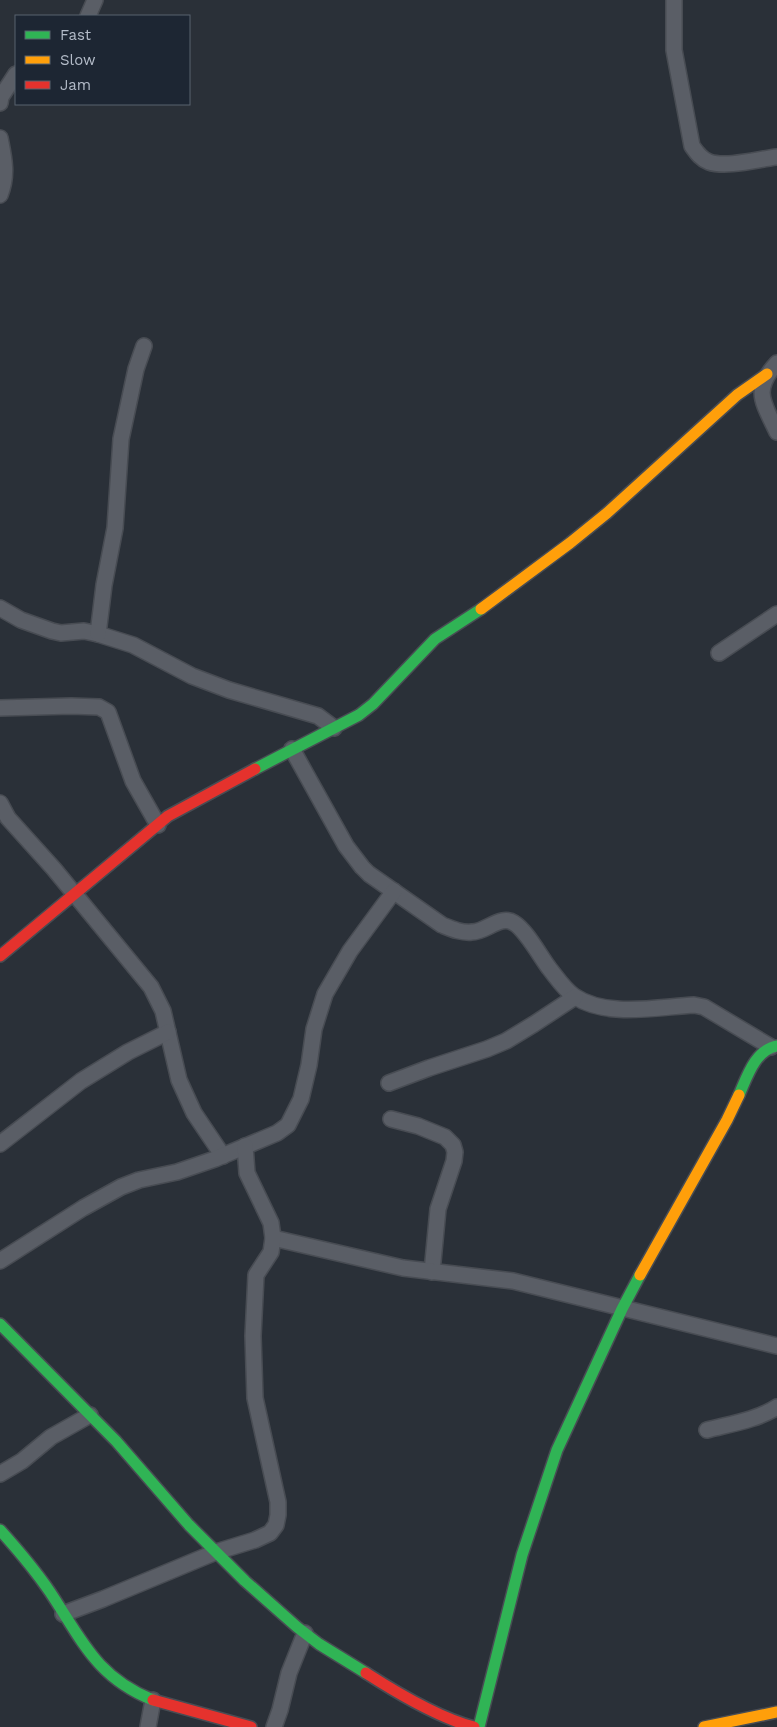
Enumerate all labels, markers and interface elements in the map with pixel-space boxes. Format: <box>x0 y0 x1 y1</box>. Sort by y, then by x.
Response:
legend <box>15 15 190 105</box>
text: Fast <box>60 26 92 44</box>
text: Slow <box>60 51 96 69</box>
text: Jam <box>60 76 91 94</box>

